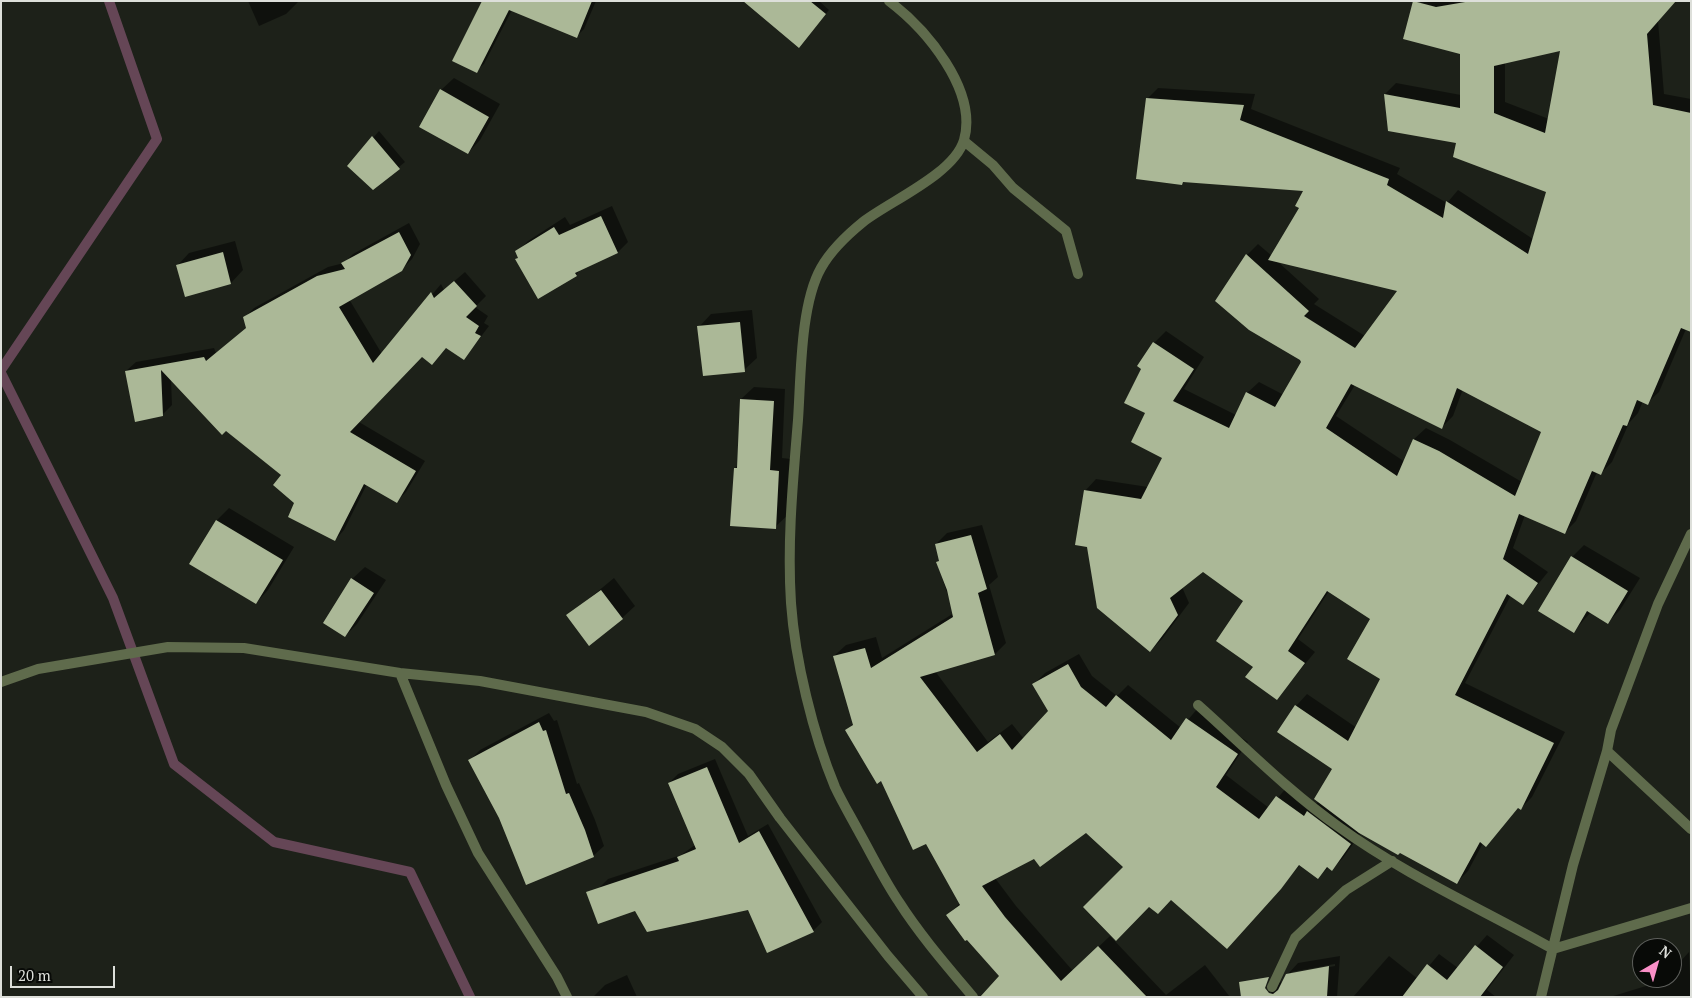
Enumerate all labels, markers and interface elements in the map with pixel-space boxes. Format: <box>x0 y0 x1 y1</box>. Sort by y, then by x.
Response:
north arrow <box>1632 938 1682 988</box>
text: N <box>1656 941 1676 962</box>
scale bar <box>12 956 118 988</box>
text: 20 m <box>18 965 51 985</box>

